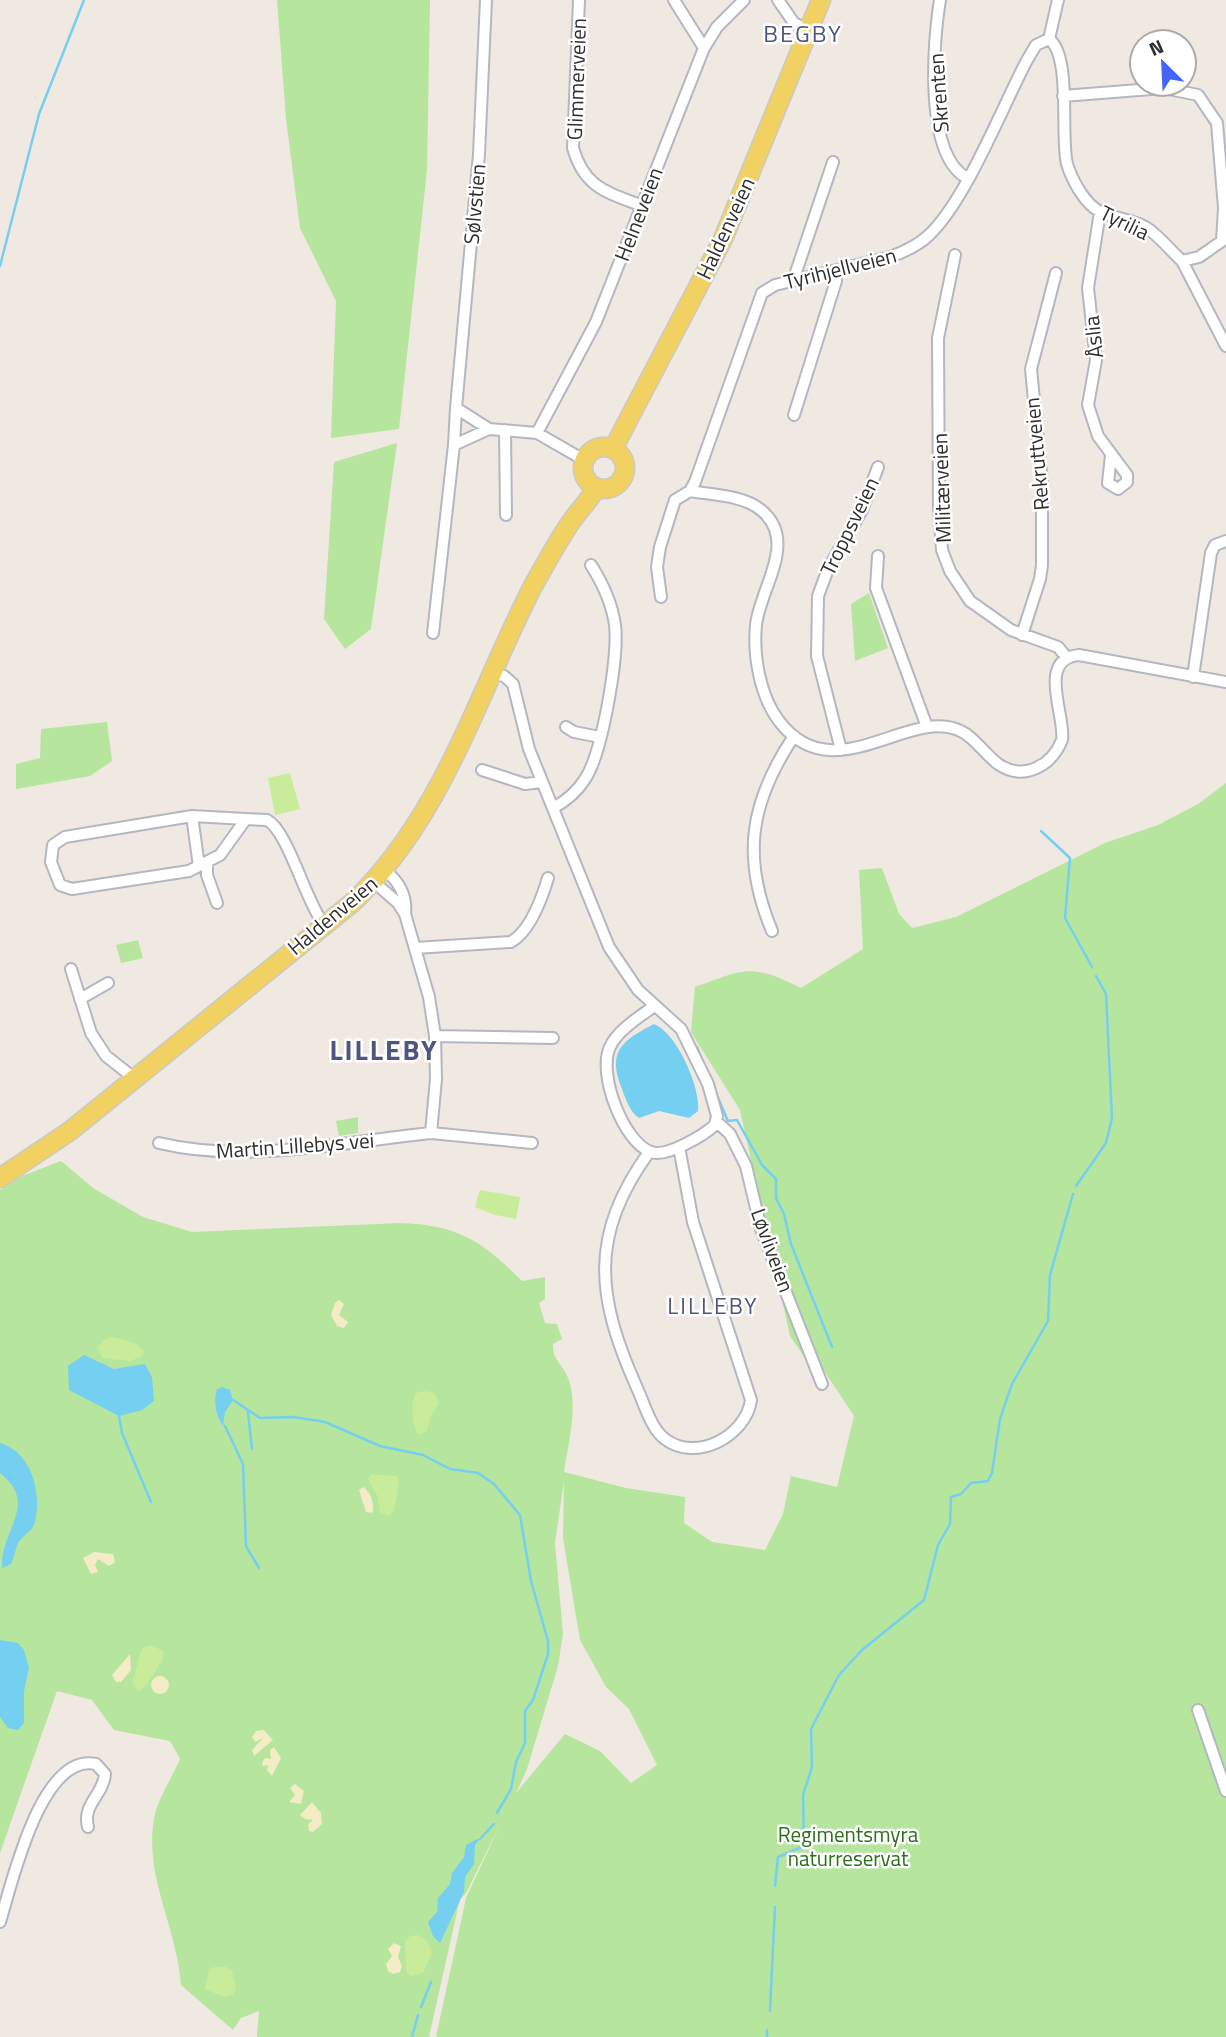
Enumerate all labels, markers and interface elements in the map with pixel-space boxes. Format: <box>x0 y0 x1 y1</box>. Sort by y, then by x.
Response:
district label: BEGBY <box>763 15 843 51</box>
street label: Glimmerveien <box>558 17 594 141</box>
north arrow <box>1128 28 1198 98</box>
text: N <box>1144 31 1168 63</box>
street label: Skrenten <box>919 52 957 134</box>
street label: Sølvstien <box>455 162 493 246</box>
street label: Helneveien <box>605 162 671 266</box>
street label: Haldenveien <box>687 172 763 284</box>
street label: Tyrilia <box>1095 196 1156 248</box>
street label: Tyrihjellveien <box>780 239 900 297</box>
street label: Åslia <box>1075 314 1111 360</box>
street label: Rekruttveien <box>1015 396 1057 512</box>
street label: Militærveien <box>923 432 959 544</box>
street label: Troppsveien <box>811 471 887 581</box>
street label: Haldenveien <box>280 868 384 962</box>
district label: LILLEBY <box>329 1028 439 1071</box>
street label: Martin Lillebys vei <box>215 1124 375 1166</box>
street label: Løvliveien <box>743 1203 803 1297</box>
district label: LILLEBY <box>667 1288 759 1323</box>
park label: Regimentsmyra naturreservat <box>778 1818 919 1874</box>

